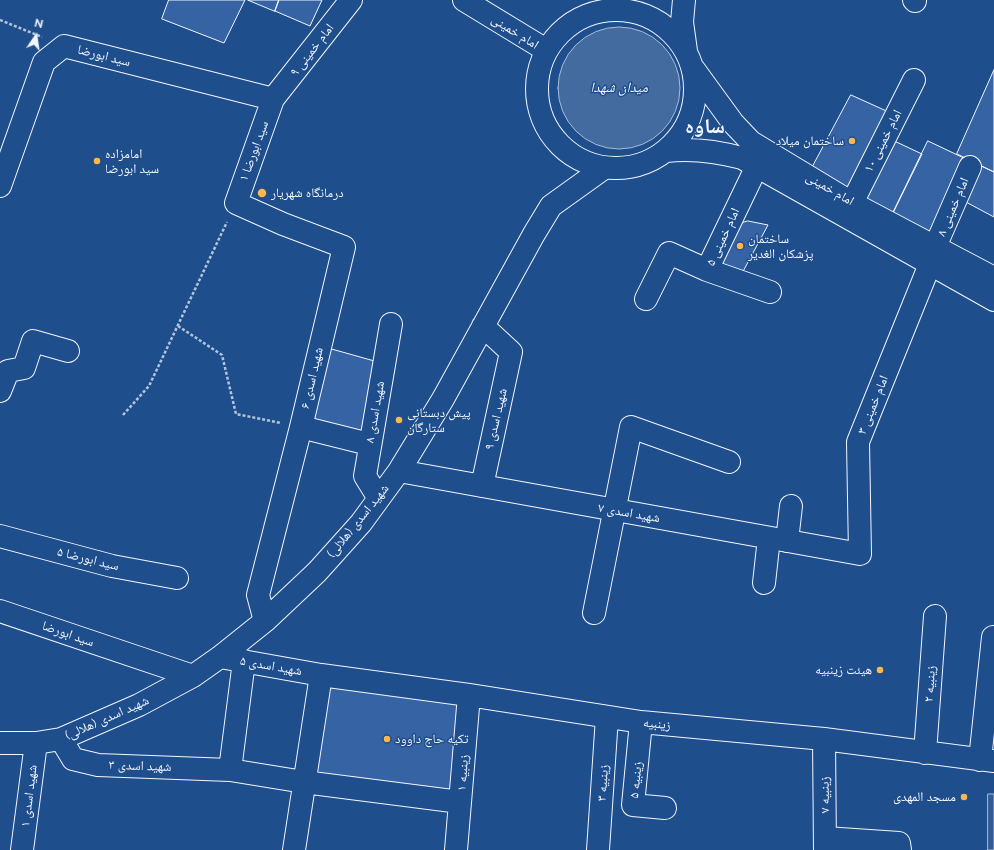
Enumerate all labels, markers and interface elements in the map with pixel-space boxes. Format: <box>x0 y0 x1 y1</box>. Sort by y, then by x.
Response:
street label: امام خمینی <box>488 11 542 53</box>
north arrow <box>16 16 56 56</box>
text: N <box>33 17 44 31</box>
street label: امام خمینی ۹ <box>287 21 337 79</box>
street label: سید ابورضا <box>76 42 132 70</box>
water label: میدان شهدا <box>590 80 648 96</box>
street label: امام خمینی ۱۰ <box>861 107 905 175</box>
district label: ساوه <box>685 114 725 140</box>
street label: سید ابورضا ۱ <box>236 119 272 183</box>
place label: ساختمان میلاد <box>776 133 844 149</box>
marker: ساختمان میلاد <box>847 136 857 146</box>
place label: امامزاده سید ابورضا <box>105 146 159 177</box>
marker: امامزاده سید ابورضا <box>92 156 102 166</box>
street label: امام خمینی <box>803 169 857 209</box>
street label: امام خمینی ۸ <box>934 175 972 239</box>
place label: درمانگاه شهریار <box>271 185 344 201</box>
marker: درمانگاه شهریار <box>256 187 268 199</box>
street label: امام خمینی ۵ <box>703 206 743 268</box>
place label: ساختمان پزشکان الغدیر <box>748 231 814 262</box>
marker: ساختمان پزشکان الغدیر <box>735 241 745 251</box>
street label: شهید اسدی ۶ <box>297 346 327 410</box>
street label: امام خمینی ۳ <box>854 373 892 437</box>
street label: شهید اسدی ۸ <box>362 380 388 444</box>
street label: شهید اسدی ۹ <box>481 387 511 451</box>
place label: پیش دبستانی ستارگان <box>407 405 471 436</box>
marker: پیش دبستانی ستارگان <box>394 415 404 425</box>
street label: شهید اسدی (هلالی) <box>324 481 392 561</box>
street label: شهید اسدی ۷ <box>597 500 661 526</box>
street label: سید ابورضا ۵ <box>55 544 121 574</box>
street label: سید ابورضا <box>40 618 96 650</box>
street label: شهید اسدی ۵ <box>239 653 303 679</box>
place label: هیئت زینبیه <box>815 662 872 678</box>
marker: هیئت زینبیه <box>875 665 885 675</box>
street label: زینبیه ۲ <box>921 665 939 703</box>
street label: شهید اسدی (هلالی) <box>63 693 151 743</box>
street label: زینبیه <box>642 715 672 733</box>
place label: تکیه حاج داوود <box>395 731 468 747</box>
marker: تکیه حاج داوود <box>382 734 392 744</box>
street label: زینبیه ۱ <box>454 754 472 792</box>
street label: شهید اسدی ۳ <box>108 757 172 775</box>
street label: زینبیه ۵ <box>626 761 646 799</box>
street label: شهید اسدی ۱ <box>17 764 41 828</box>
street label: زینبیه ۳ <box>594 764 612 802</box>
street label: زینبیه ۷ <box>817 776 833 814</box>
place label: مسجد المهدی <box>893 789 956 805</box>
marker: مسجد المهدی <box>959 792 969 802</box>

